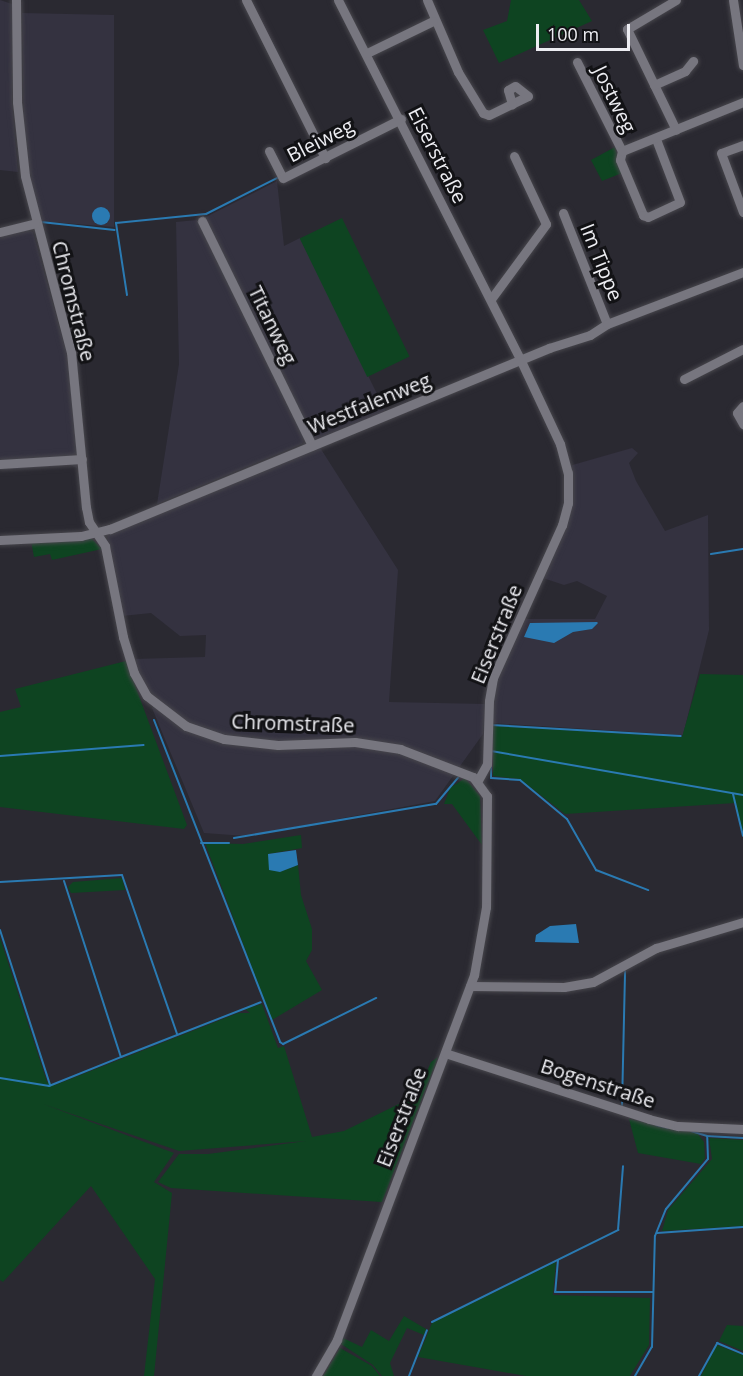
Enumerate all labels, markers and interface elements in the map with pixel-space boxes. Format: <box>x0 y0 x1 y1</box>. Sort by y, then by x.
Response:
scale bar <box>539 12 634 50</box>
text: 100 m <box>547 22 599 46</box>
street label: Jostweg <box>589 62 641 136</box>
street label: Eiserstraße <box>404 103 472 207</box>
street label: Bleiweg <box>283 113 357 167</box>
street label: Im Tippe <box>576 220 628 304</box>
street label: Chromstraße <box>47 238 101 364</box>
street label: Titanweg <box>244 282 302 368</box>
street label: Westfalenweg <box>304 367 434 439</box>
street label: Eiserstraße <box>465 581 527 687</box>
street label: Chromstraße <box>231 709 355 737</box>
street label: Bogenstraße <box>538 1053 658 1113</box>
street label: Eiserstraße <box>371 1064 431 1170</box>

